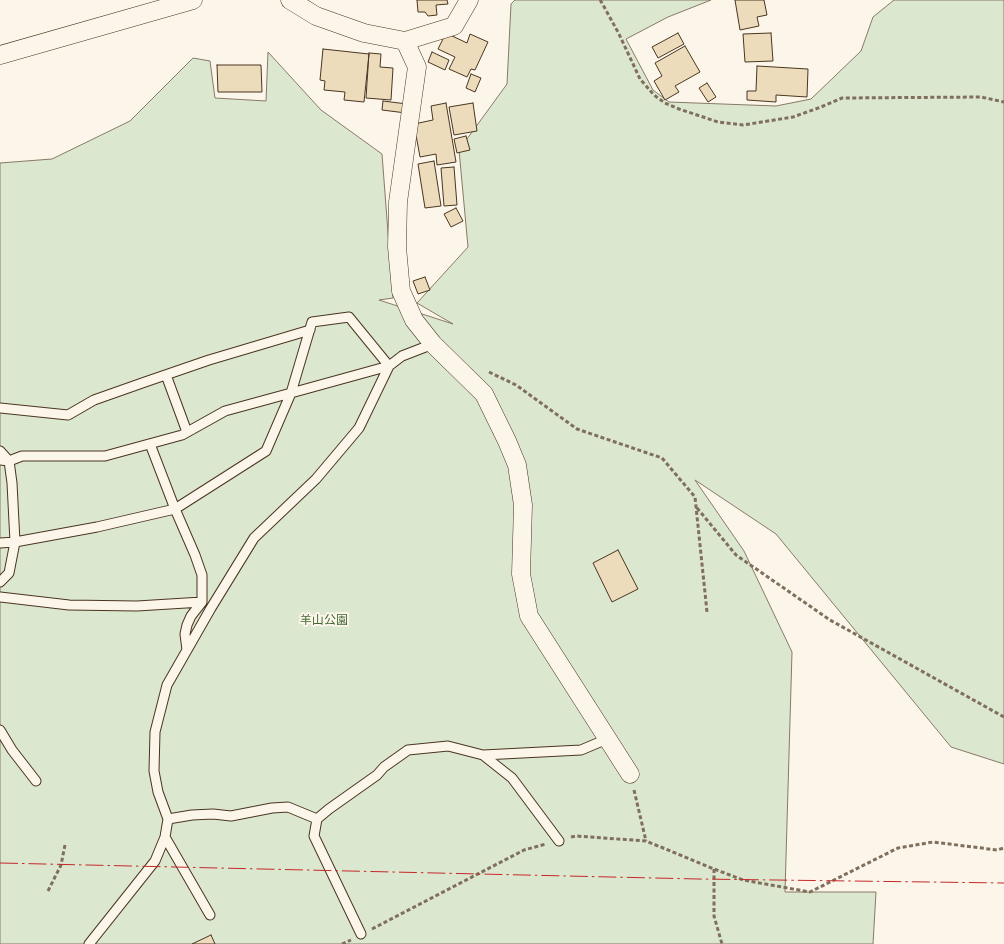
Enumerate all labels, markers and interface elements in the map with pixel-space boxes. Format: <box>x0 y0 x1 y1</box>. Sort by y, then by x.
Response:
park label: 羊山公園 <box>300 614 348 628</box>

